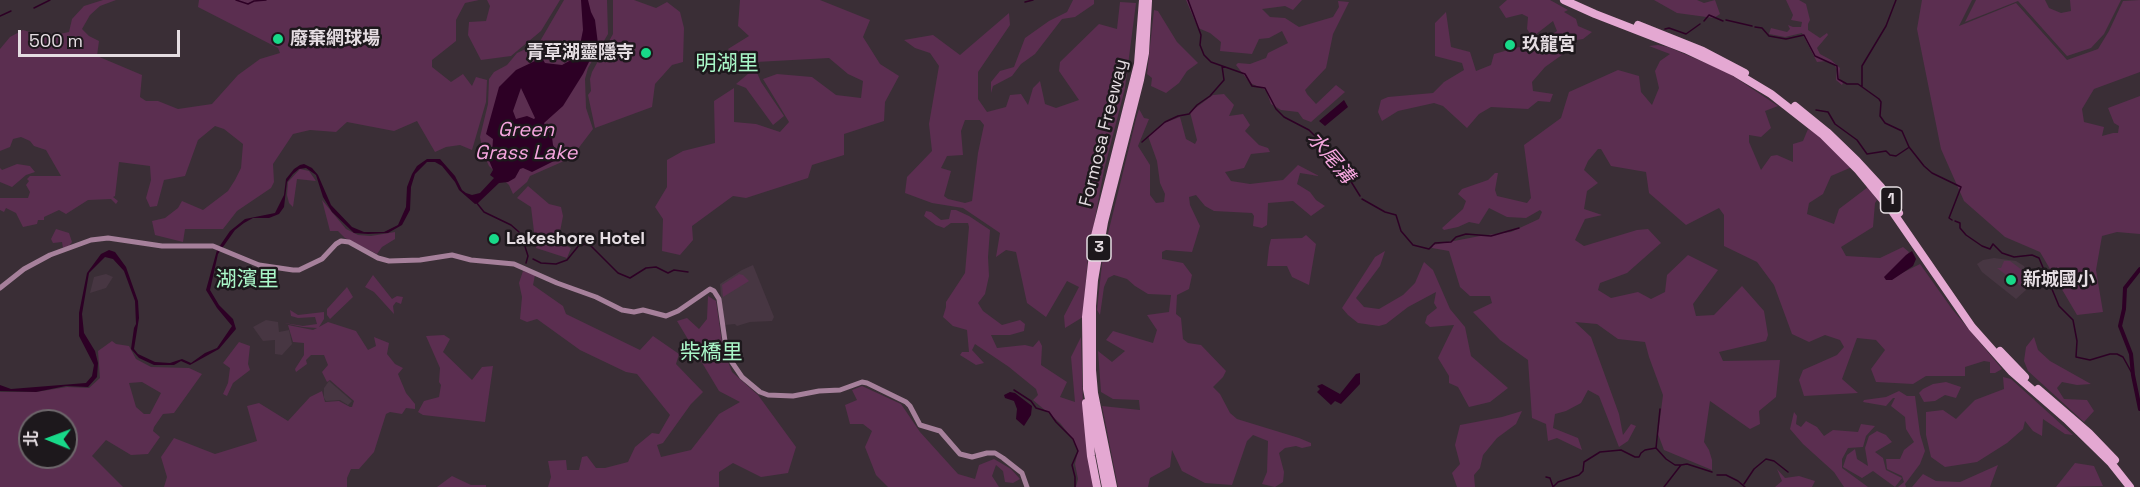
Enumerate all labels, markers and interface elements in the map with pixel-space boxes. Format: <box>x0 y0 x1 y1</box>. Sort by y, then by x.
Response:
scale bar <box>21 18 183 56</box>
place label: 廢棄網球場 <box>290 28 380 50</box>
text: 500 m <box>29 29 83 52</box>
marker: 廢棄網球場 <box>271 32 285 46</box>
place label: 玖龍宮 <box>1522 34 1576 56</box>
marker: 玖龍宮 <box>1503 38 1517 52</box>
place label: 青草湖靈隱寺 <box>526 42 634 64</box>
marker: 青草湖靈隱寺 <box>639 46 653 60</box>
district label: 明湖里 <box>696 51 758 77</box>
street label: Formosa Freeway <box>1075 57 1133 209</box>
water label: Green Grass Lake <box>475 119 577 166</box>
water label: 水尾溝 <box>1302 127 1358 189</box>
road number: 1 <box>1880 187 1902 213</box>
place label: Lakeshore Hotel <box>506 228 645 250</box>
marker: Lakeshore Hotel <box>487 232 501 246</box>
road number: 3 <box>1087 235 1111 261</box>
district label: 湖濱里 <box>216 267 278 293</box>
place label: 新城國小 <box>2023 269 2095 291</box>
marker: 新城國小 <box>2004 273 2018 287</box>
district label: 柴橋里 <box>680 340 742 366</box>
north arrow <box>18 409 78 469</box>
text: 北 <box>21 431 42 447</box>

